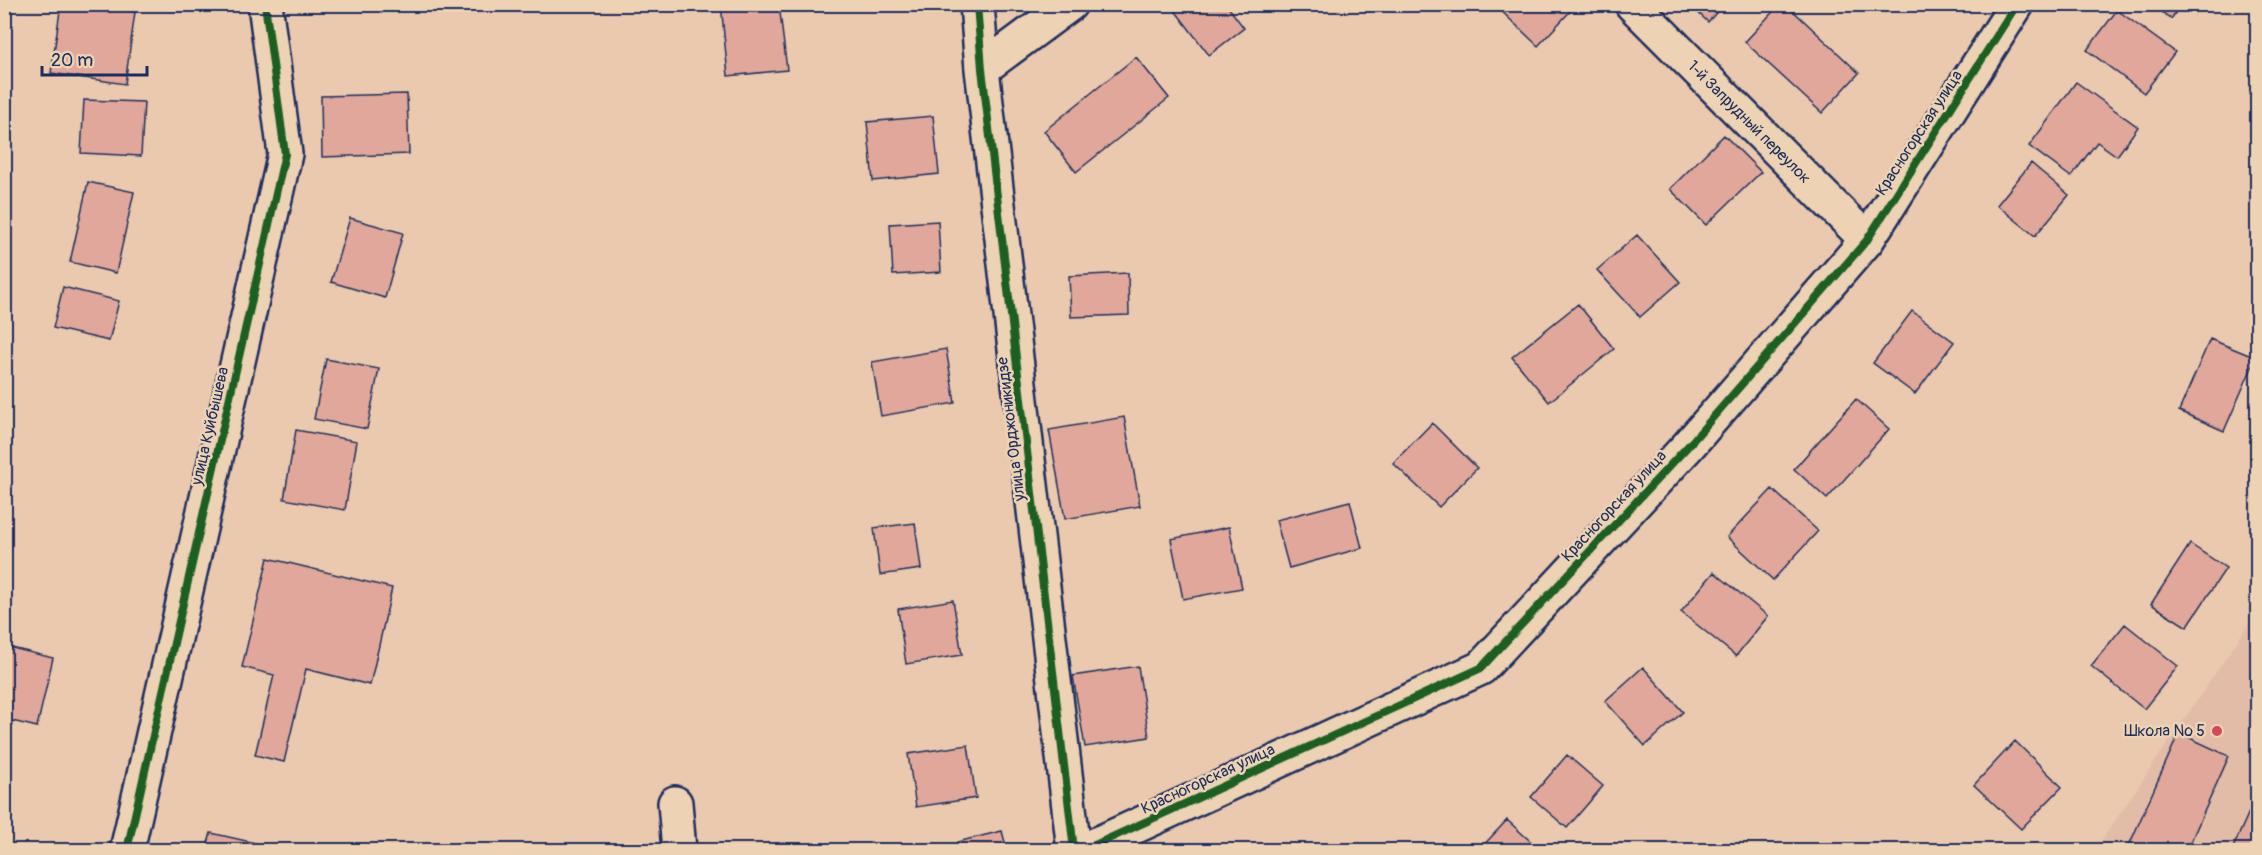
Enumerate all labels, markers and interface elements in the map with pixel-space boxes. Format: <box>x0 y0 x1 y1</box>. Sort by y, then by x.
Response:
scale bar <box>42 39 147 77</box>
text: 20 m <box>51 49 93 72</box>
street label: 1-й Запрудный переулок <box>1683 56 1815 188</box>
street label: Красногорская улица <box>1871 67 1967 199</box>
street label: улица Орджоникидзе <box>992 356 1030 503</box>
street label: улица Куйбышева <box>186 365 233 488</box>
street label: Красногорская улица <box>1557 446 1671 566</box>
place label: Школа № 5 <box>2124 721 2205 741</box>
marker: Школа № 5 <box>2210 724 2224 738</box>
street label: Красногорская улица <box>1138 739 1278 819</box>

